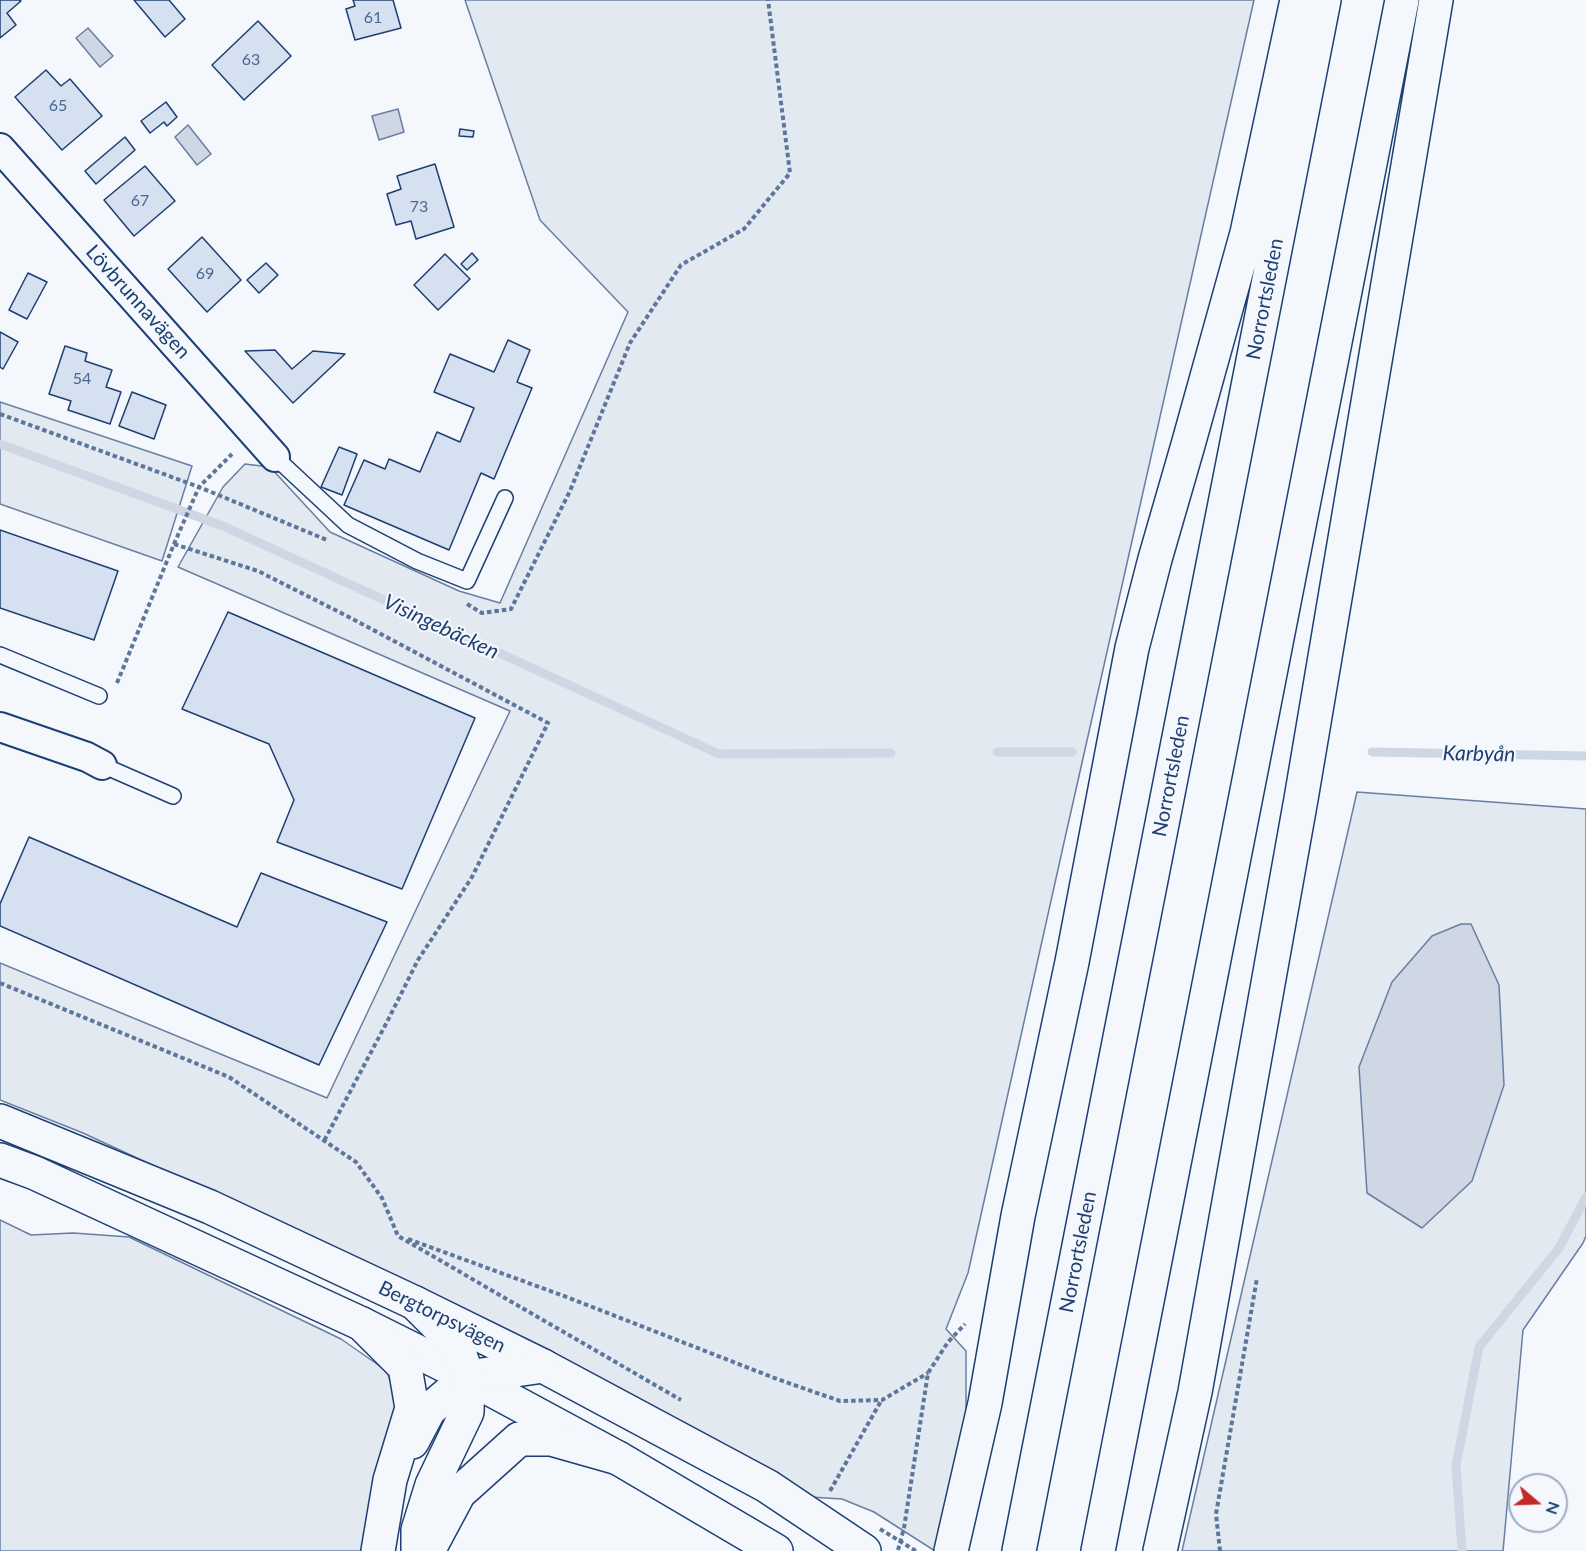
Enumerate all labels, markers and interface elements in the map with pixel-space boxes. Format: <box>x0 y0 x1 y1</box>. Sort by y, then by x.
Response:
house number: 61 <box>364 8 382 28</box>
house number: 63 <box>242 50 260 70</box>
house number: 65 <box>49 96 67 116</box>
house number: 67 <box>131 191 149 211</box>
house number: 73 <box>410 197 428 217</box>
street label: Norrortsleden <box>1241 236 1289 362</box>
street label: Lövbrunnavägen <box>81 240 195 364</box>
house number: 69 <box>196 264 214 284</box>
house number: 54 <box>73 369 91 389</box>
water label: Visingebäcken <box>379 589 503 665</box>
street label: Norrortsleden <box>1147 713 1195 839</box>
water label: Karbyån <box>1442 741 1516 767</box>
street label: Norrortsleden <box>1054 1189 1102 1315</box>
street label: Bergtorpsvägen <box>375 1276 509 1358</box>
north arrow <box>1508 1473 1568 1533</box>
text: N <box>1543 1499 1565 1517</box>

